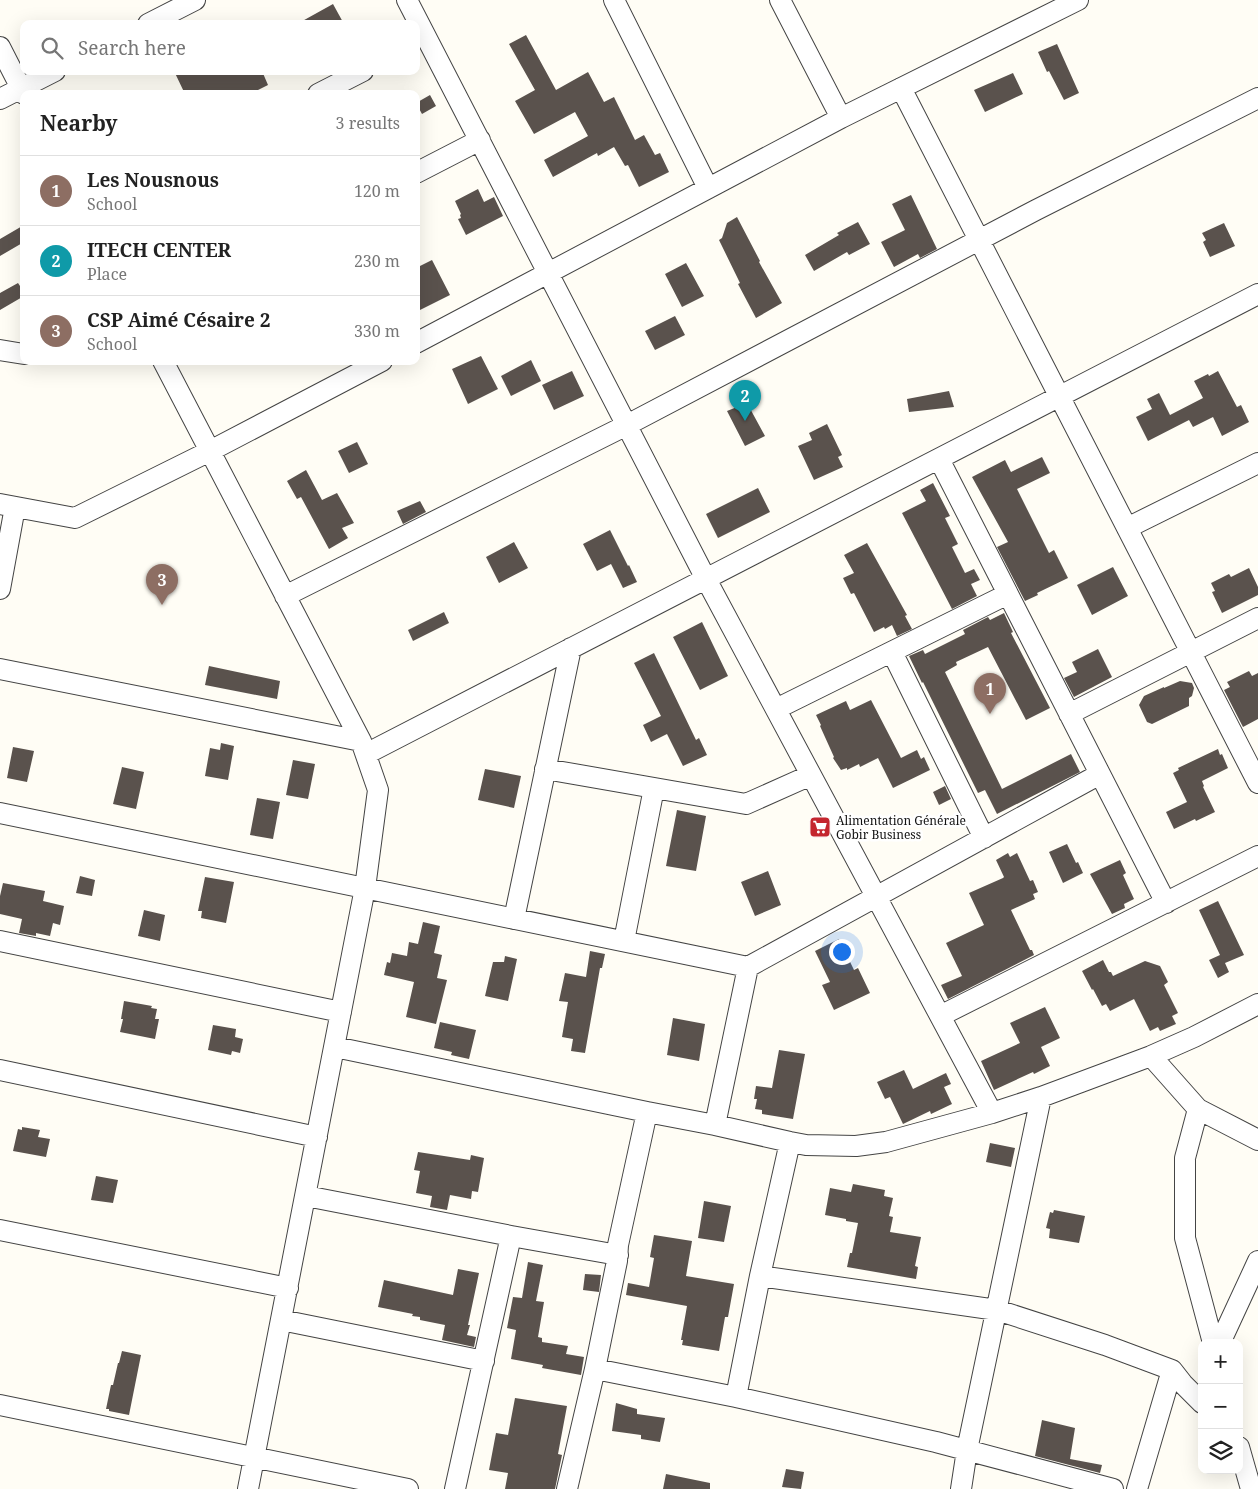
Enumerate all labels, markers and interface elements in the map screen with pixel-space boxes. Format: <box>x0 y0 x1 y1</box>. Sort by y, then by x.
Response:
search box <box>20 20 420 75</box>
icon: search <box>38 34 66 62</box>
text: Search here <box>78 35 186 61</box>
text: Nearby <box>40 109 118 137</box>
text: 3 results <box>336 112 400 134</box>
text: Les Nousnous <box>87 167 219 193</box>
text: 1 <box>51 180 61 202</box>
text: 120 m <box>354 180 400 202</box>
text: School <box>87 193 137 215</box>
text: ITECH CENTER <box>87 237 231 263</box>
text: 2 <box>51 250 61 272</box>
text: 230 m <box>354 250 400 272</box>
text: Place <box>87 263 127 285</box>
text: CSP Aimé Césaire 2 <box>87 307 271 333</box>
text: 3 <box>51 320 61 342</box>
text: 330 m <box>354 320 400 342</box>
text: School <box>87 333 137 355</box>
pin: 2 <box>729 380 761 421</box>
pin: 3 <box>146 564 178 605</box>
pin: 1 <box>974 673 1006 714</box>
place label: Alimentation Générale Gobir Business <box>836 812 966 843</box>
supermarket icon: Alimentation Générale Gobir Business <box>808 815 832 839</box>
your location <box>829 939 855 965</box>
map controls <box>1198 1339 1243 1474</box>
button: + <box>1198 1339 1243 1384</box>
button: − <box>1198 1384 1243 1429</box>
button: layers <box>1198 1429 1243 1474</box>

